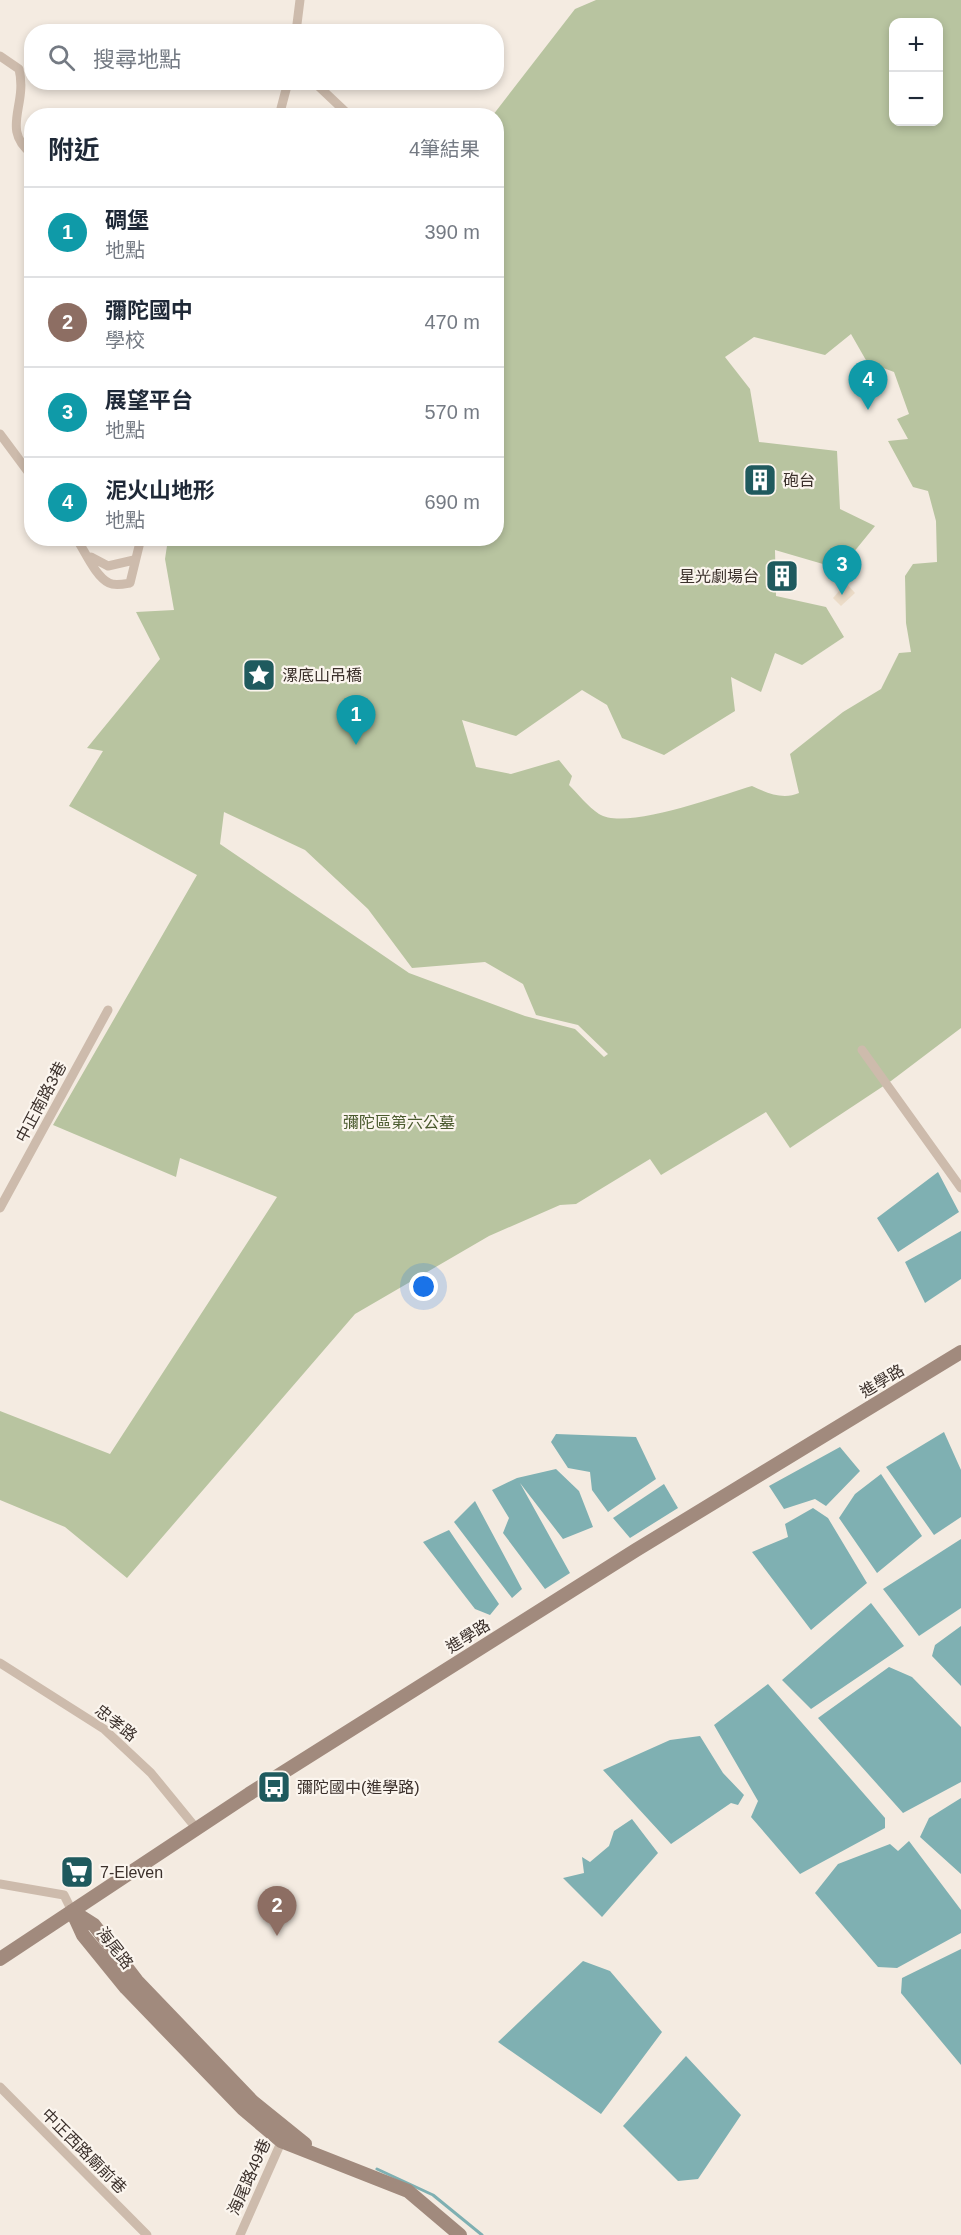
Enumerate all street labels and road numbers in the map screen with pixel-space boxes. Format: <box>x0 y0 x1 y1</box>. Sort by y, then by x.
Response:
street label: 中正南路3巷 <box>13 1059 69 1145</box>
street label: 進學路 <box>857 1361 907 1401</box>
street label: 進學路 <box>443 1616 493 1656</box>
street label: 忠孝路 <box>92 1702 140 1744</box>
street label: 海尾路 <box>94 1924 136 1972</box>
street label: 中正西路廟前巷 <box>38 2105 130 2197</box>
street label: 海尾路49巷 <box>225 2136 273 2218</box>

